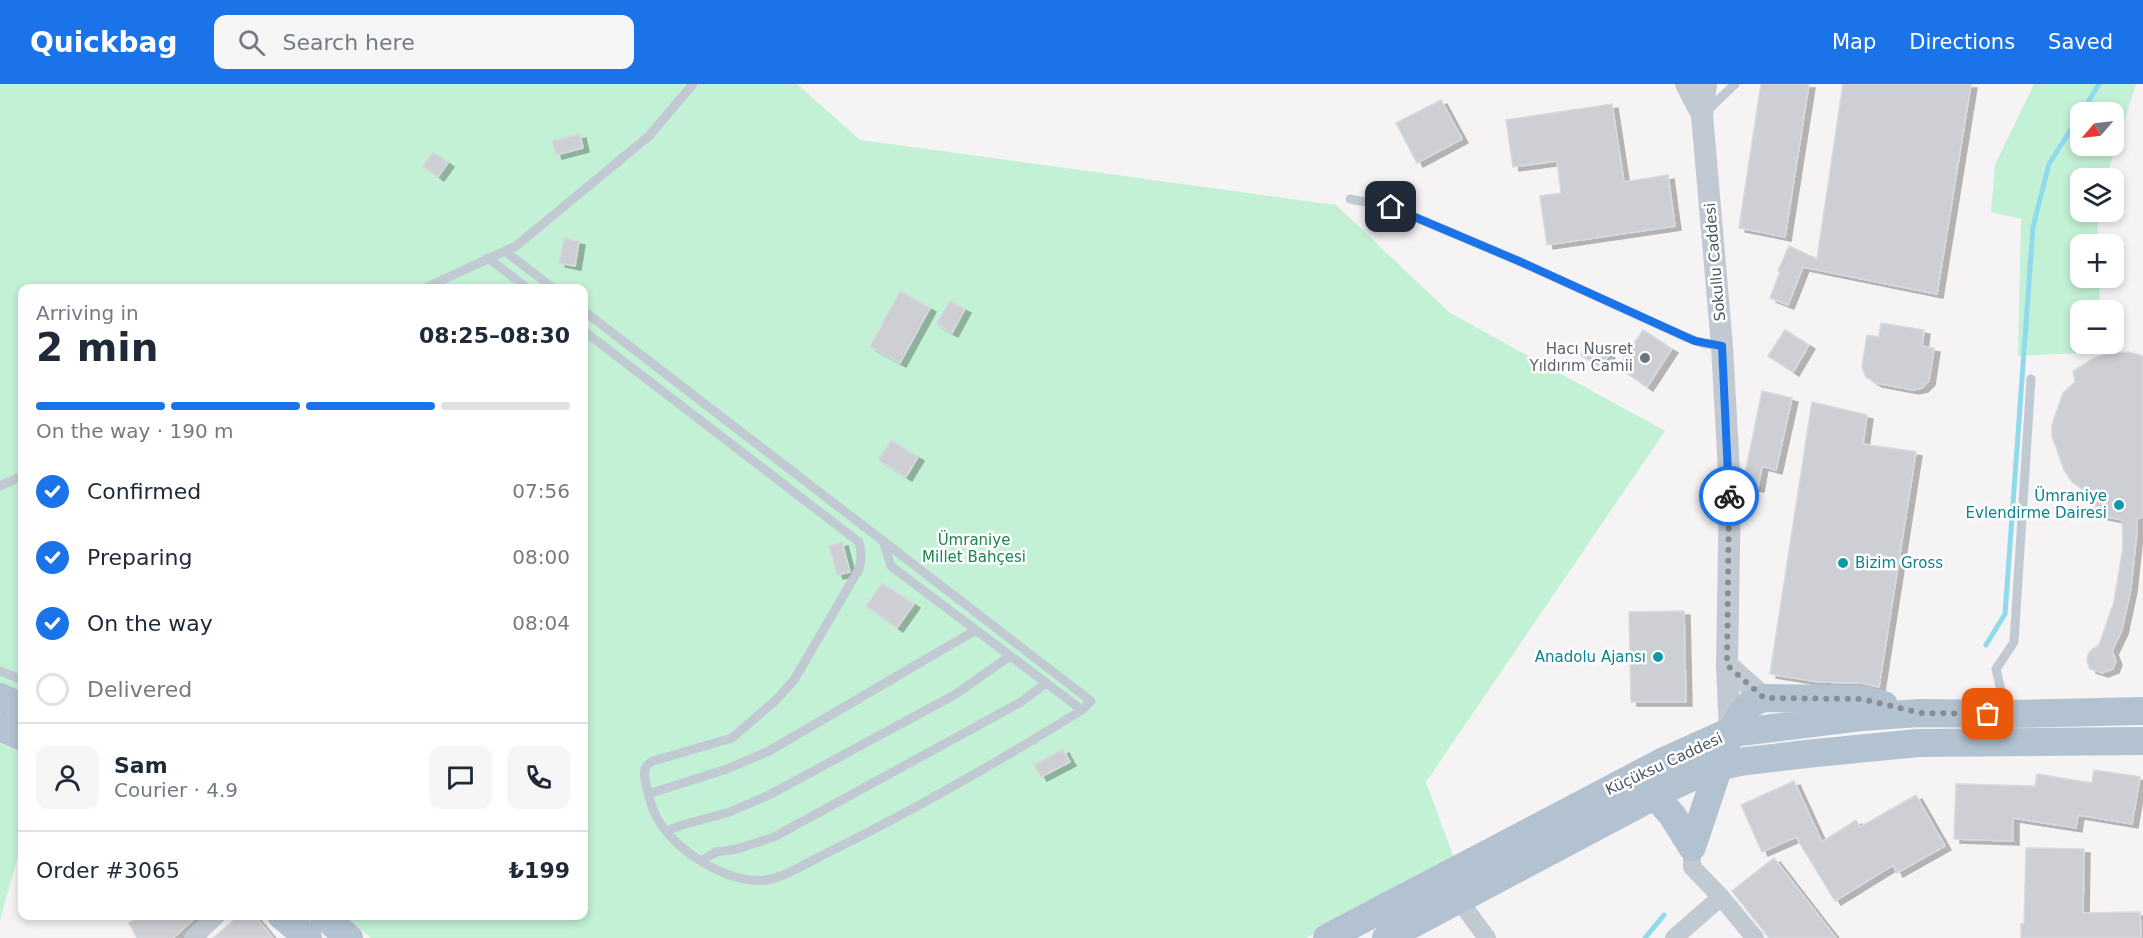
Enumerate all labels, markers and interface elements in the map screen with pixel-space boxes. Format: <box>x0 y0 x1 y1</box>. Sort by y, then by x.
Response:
search box <box>214 15 634 69</box>
text: Quickbag <box>30 26 178 59</box>
icon: search <box>235 26 268 59</box>
text: Search here <box>283 30 415 55</box>
text: Map <box>1832 30 1876 54</box>
text: Directions <box>1909 30 2015 54</box>
text: Saved <box>2048 30 2113 54</box>
north arrow <box>2070 102 2124 156</box>
map controls <box>2070 102 2124 354</box>
button: layers <box>2070 168 2124 222</box>
pin <box>1365 181 1416 232</box>
icon: home <box>1374 190 1407 223</box>
street label: Sokullu Caddesi <box>1701 202 1729 322</box>
button: + <box>2070 234 2124 288</box>
button: − <box>2070 300 2124 354</box>
text: Arriving in <box>36 301 139 325</box>
text: 08:25–08:30 <box>419 323 570 348</box>
text: 2 min <box>36 325 158 370</box>
place label: Hacı Nusret Yıldırım Camii <box>1528 340 1633 375</box>
marker: Hacı Nusret Yıldırım Camii <box>1638 351 1652 365</box>
text: On the way · 190 m <box>36 419 234 443</box>
courier <box>1699 466 1759 526</box>
icon: check <box>36 475 69 508</box>
text: Confirmed <box>87 479 201 504</box>
text: 07:56 <box>512 479 570 503</box>
icon: bike <box>1713 480 1746 513</box>
place label: Ümraniye Evlendirme Dairesi <box>1966 486 2107 522</box>
marker: Ümraniye Evlendirme Dairesi <box>2112 498 2126 512</box>
park label: Ümraniye Millet Bahçesi <box>922 530 1026 566</box>
icon: check <box>36 541 69 574</box>
text: Preparing <box>87 545 193 570</box>
text: 08:00 <box>512 545 570 569</box>
place label: Bizim Gross <box>1855 554 1943 572</box>
marker: Bizim Gross <box>1836 556 1850 570</box>
icon: check <box>36 607 69 640</box>
text: On the way <box>87 611 213 636</box>
text: 08:04 <box>512 611 570 635</box>
place label: Anadolu Ajansı <box>1535 648 1646 666</box>
marker: Anadolu Ajansı <box>1651 650 1665 664</box>
text: Delivered <box>87 677 192 702</box>
pin <box>1962 688 2013 739</box>
icon: bag <box>1971 697 2004 730</box>
street label: Küçüksu Caddesi <box>1603 729 1725 799</box>
button: person <box>36 746 99 809</box>
button: chat <box>429 746 492 809</box>
button: phone <box>507 746 570 809</box>
text: Sam <box>114 753 168 778</box>
text: Courier · 4.9 <box>114 778 238 802</box>
text: Order #3065 <box>36 858 180 883</box>
text: ₺199 <box>509 858 570 883</box>

